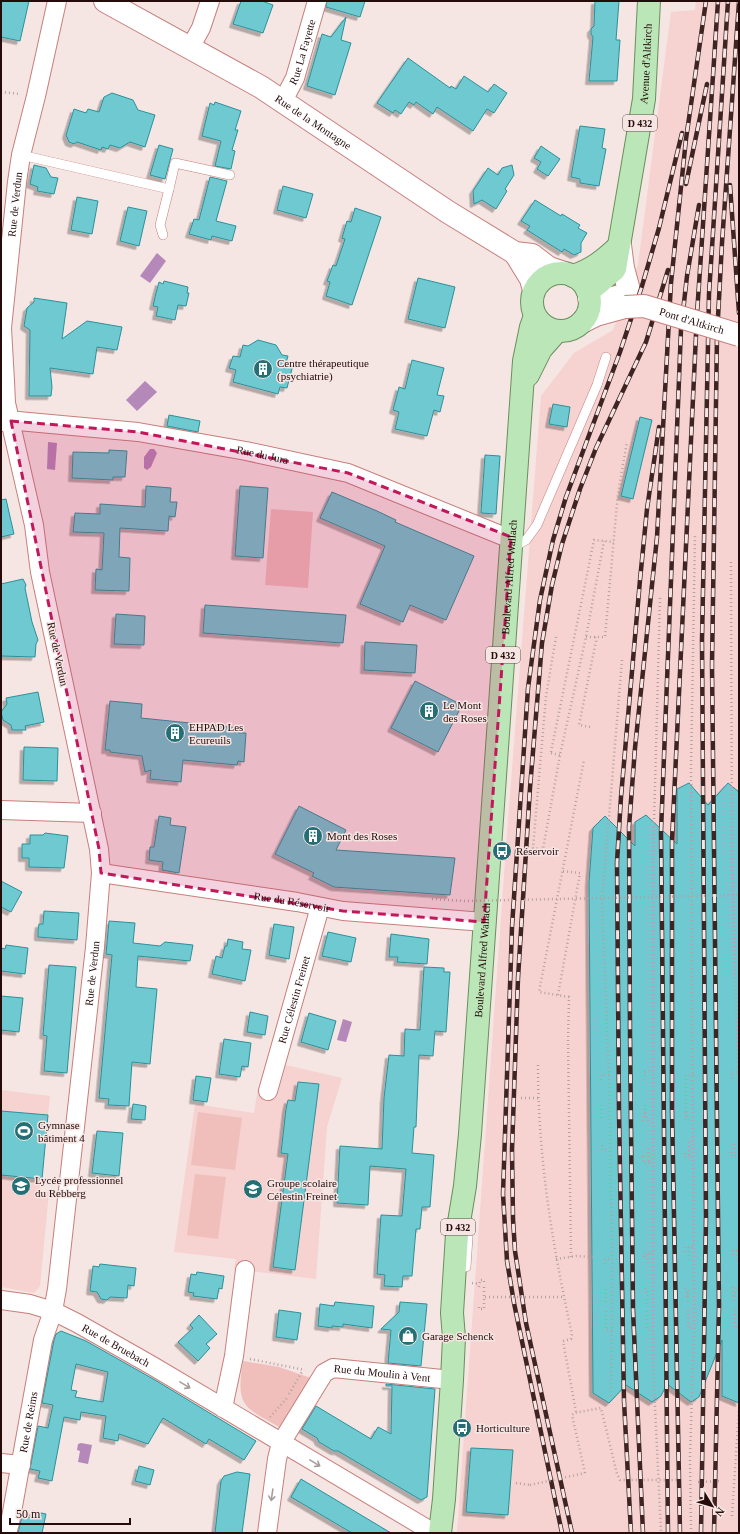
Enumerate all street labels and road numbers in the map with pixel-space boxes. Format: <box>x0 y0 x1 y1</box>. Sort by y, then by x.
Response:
street label: Rue La Fayette <box>287 18 317 87</box>
street label: Avenue d'Altkirch <box>637 23 654 105</box>
street label: Rue de la Montagne <box>273 92 354 152</box>
road number: D 432 <box>623 115 657 131</box>
street label: Rue de Verdun <box>5 171 24 237</box>
street label: Pont d'Altkirch <box>658 305 726 336</box>
street label: Rue du Jura <box>236 443 290 466</box>
street label: Boulevard Alfred Wallach <box>499 519 519 635</box>
street label: Rue de Verdun <box>45 621 71 688</box>
road number: D 432 <box>486 647 520 663</box>
street label: Rue du Réservoir <box>253 890 331 914</box>
street label: Boulevard Alfred Wallach <box>472 902 492 1018</box>
street label: Rue de Verdun <box>83 940 102 1006</box>
street label: Rue Célestin Freinet <box>276 954 312 1045</box>
road number: D 432 <box>441 1219 475 1235</box>
street label: Rue de Bruebach <box>80 1321 152 1369</box>
street label: Rue du Moulin à Vent <box>333 1362 431 1384</box>
street label: Rue de Reims <box>17 1391 40 1454</box>

